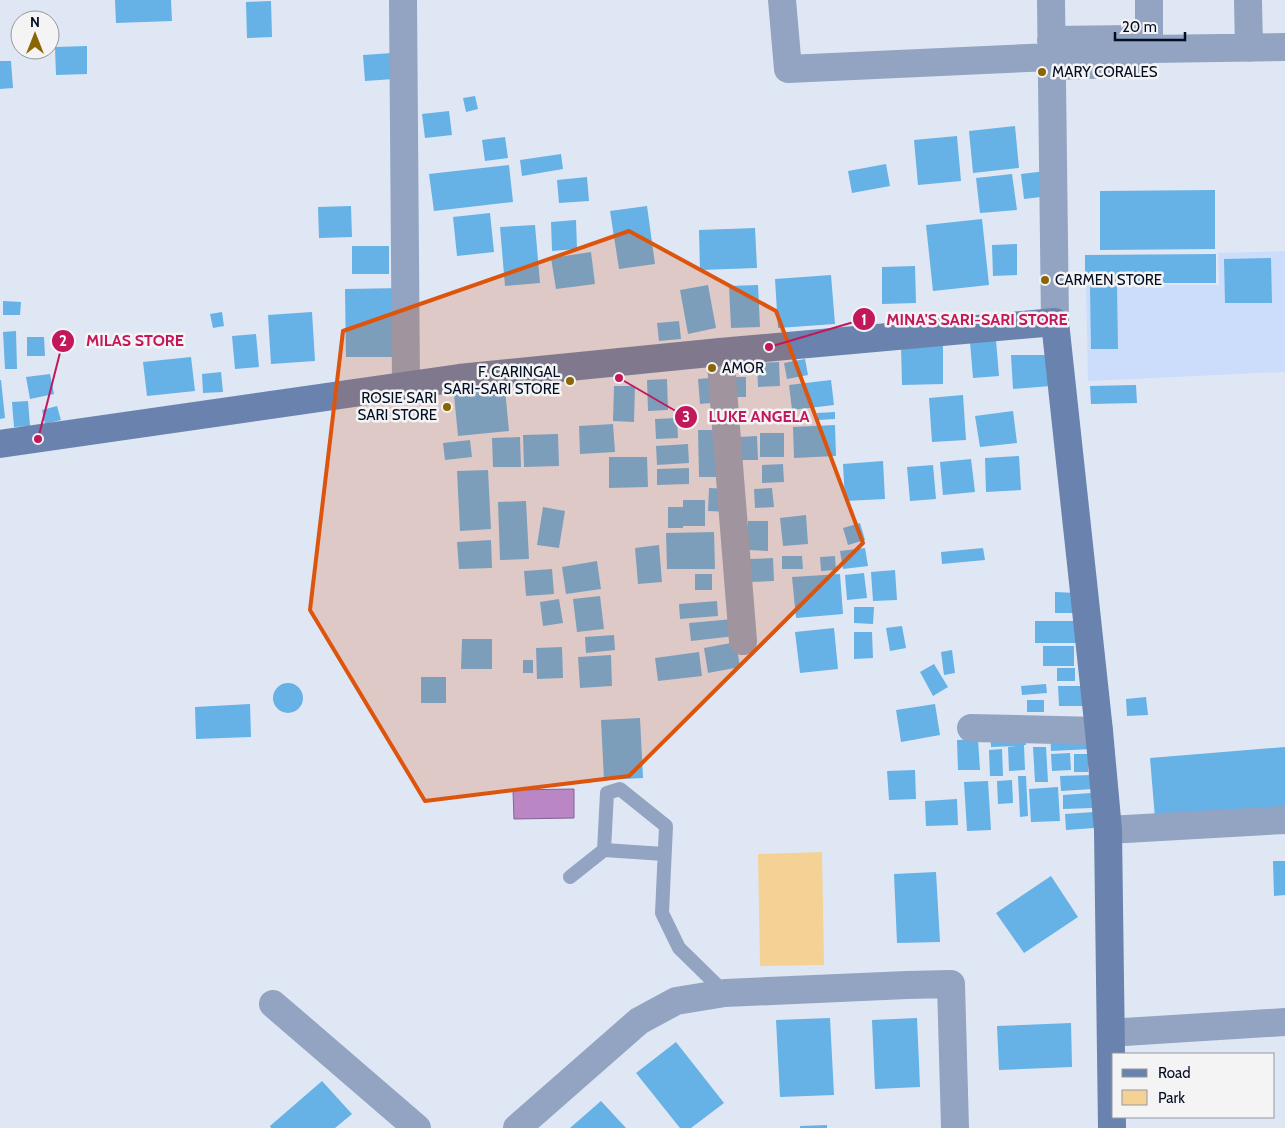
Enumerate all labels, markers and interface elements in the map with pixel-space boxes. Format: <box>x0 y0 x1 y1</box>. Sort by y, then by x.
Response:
north arrow <box>10 10 60 60</box>
scale bar <box>1115 10 1185 42</box>
text: N <box>30 13 40 31</box>
text: 20 m <box>1122 18 1157 36</box>
place label: MARY CORALES <box>1052 63 1158 81</box>
marker: MARY CORALES <box>1036 66 1048 78</box>
place label: CARMEN STORE <box>1055 271 1162 289</box>
marker: CARMEN STORE <box>1039 274 1051 286</box>
callout: MINA'S SARI-SARI STORE <box>851 304 1078 335</box>
text: MINA'S SARI-SARI STORE <box>886 310 1068 329</box>
text: 1 <box>861 311 867 329</box>
callout: MILAS STORE <box>51 325 194 356</box>
text: MILAS STORE <box>86 331 184 350</box>
text: 2 <box>59 332 67 350</box>
place label: AMOR <box>722 359 764 377</box>
marker: AMOR <box>706 362 718 374</box>
place label: F. CARINGAL SARI-SARI STORE <box>443 363 560 398</box>
marker: F. CARINGAL SARI-SARI STORE <box>564 375 576 387</box>
place label: ROSIE SARI SARI STORE <box>357 389 437 424</box>
marker: ROSIE SARI SARI STORE <box>441 401 453 413</box>
callout: LUKE ANGELA <box>673 401 819 432</box>
text: LUKE ANGELA <box>708 407 810 426</box>
text: 3 <box>682 408 690 426</box>
legend <box>1112 1053 1275 1118</box>
text: Road <box>1158 1064 1191 1082</box>
text: Park <box>1158 1089 1185 1107</box>

